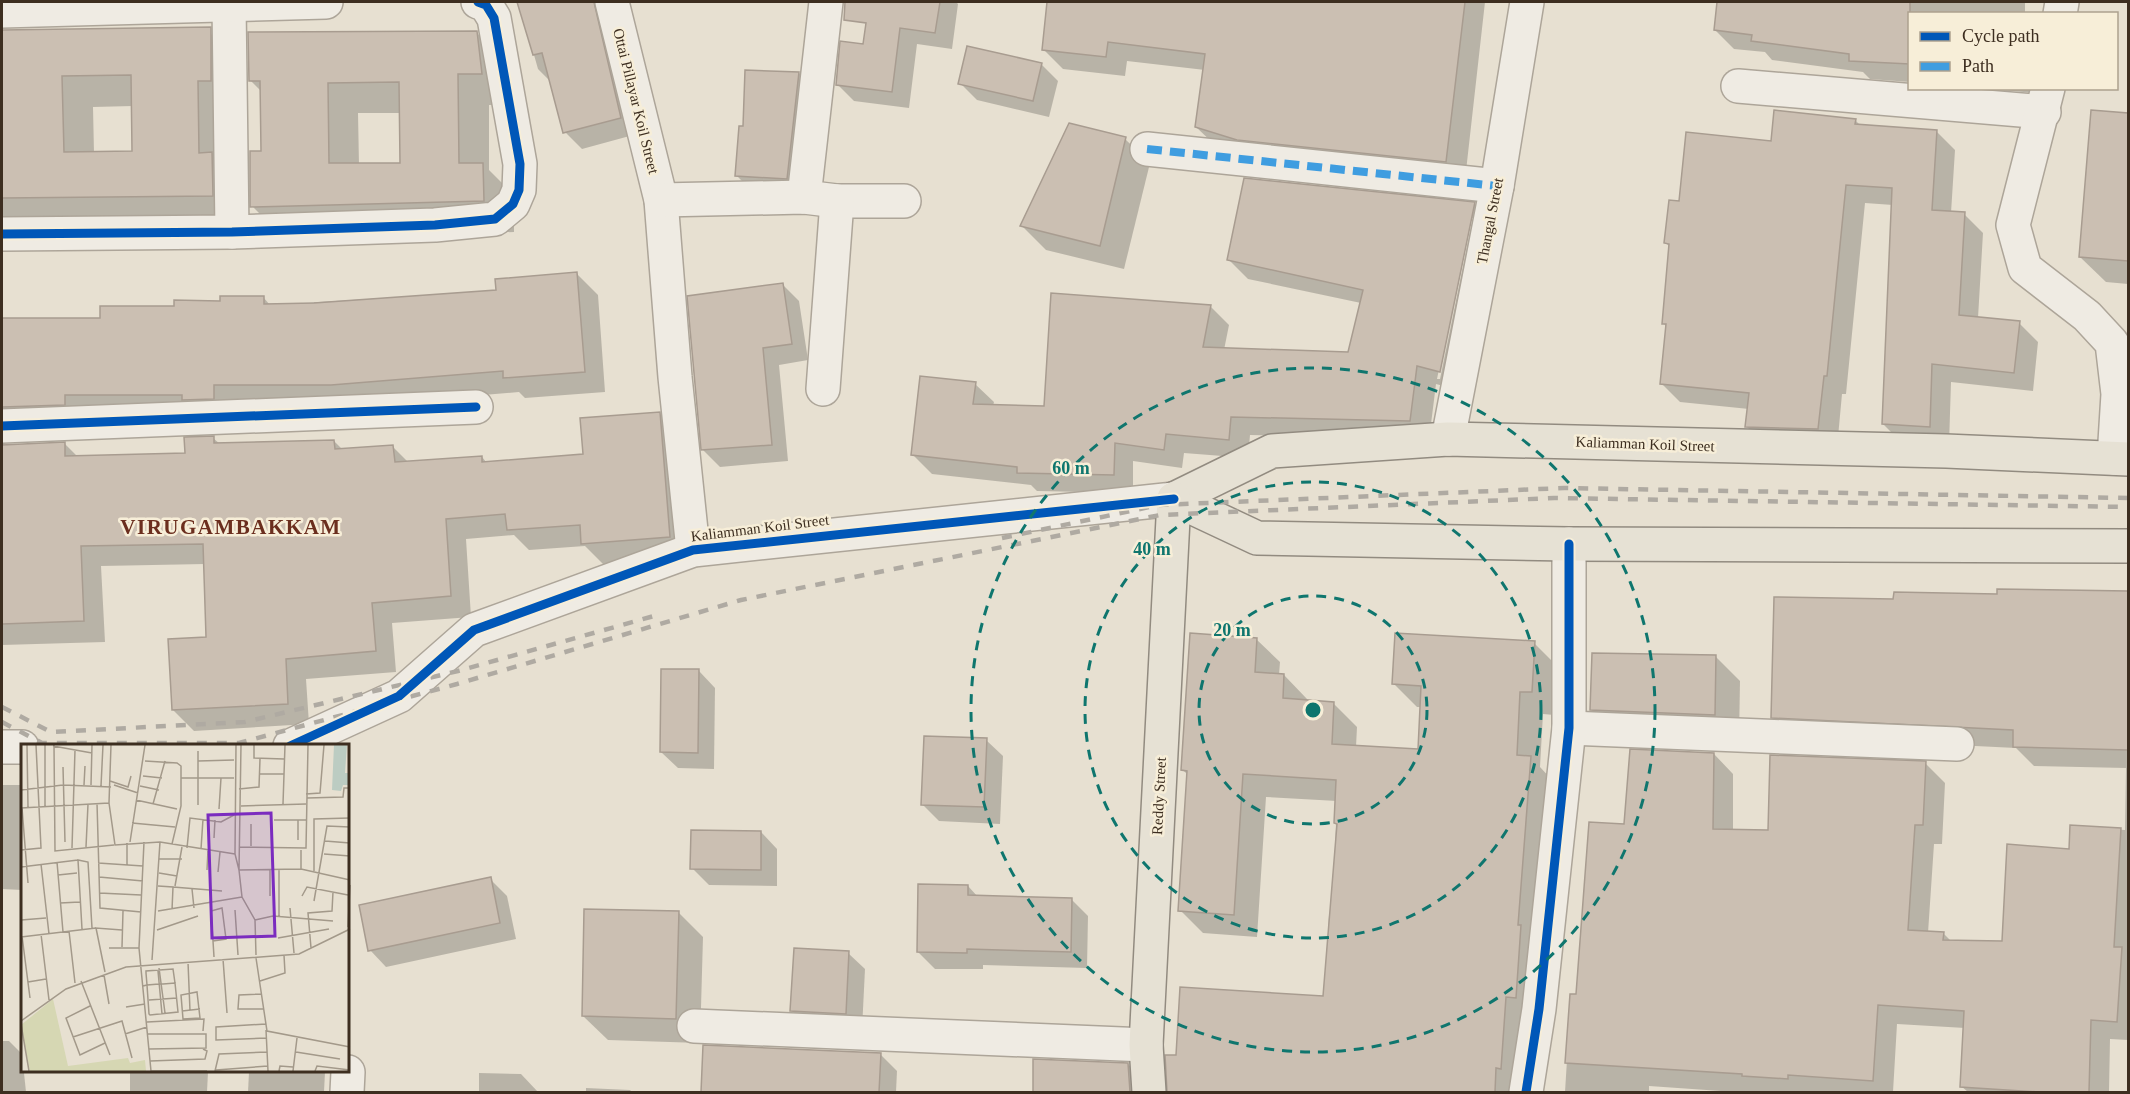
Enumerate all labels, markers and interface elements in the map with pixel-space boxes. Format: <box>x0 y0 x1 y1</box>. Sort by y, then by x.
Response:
legend <box>1908 12 2118 90</box>
text: Cycle path <box>1962 26 2039 46</box>
street label: Ottai Pillayar Koil Street <box>610 27 662 176</box>
text: Path <box>1962 56 1994 76</box>
street label: Thangal Street <box>1474 176 1506 266</box>
street label: Kaliamman Koil Street <box>1575 434 1716 454</box>
text: 60 m <box>1052 458 1090 478</box>
street label: Kaliamman Koil Street <box>690 511 831 544</box>
district label: VIRUGAMBAKKAM <box>120 515 342 539</box>
text: 40 m <box>1133 539 1171 559</box>
text: 20 m <box>1213 620 1251 640</box>
centre of rings <box>1303 700 1323 720</box>
inset map <box>21 744 350 1073</box>
street label: Reddy Street <box>1149 756 1169 835</box>

